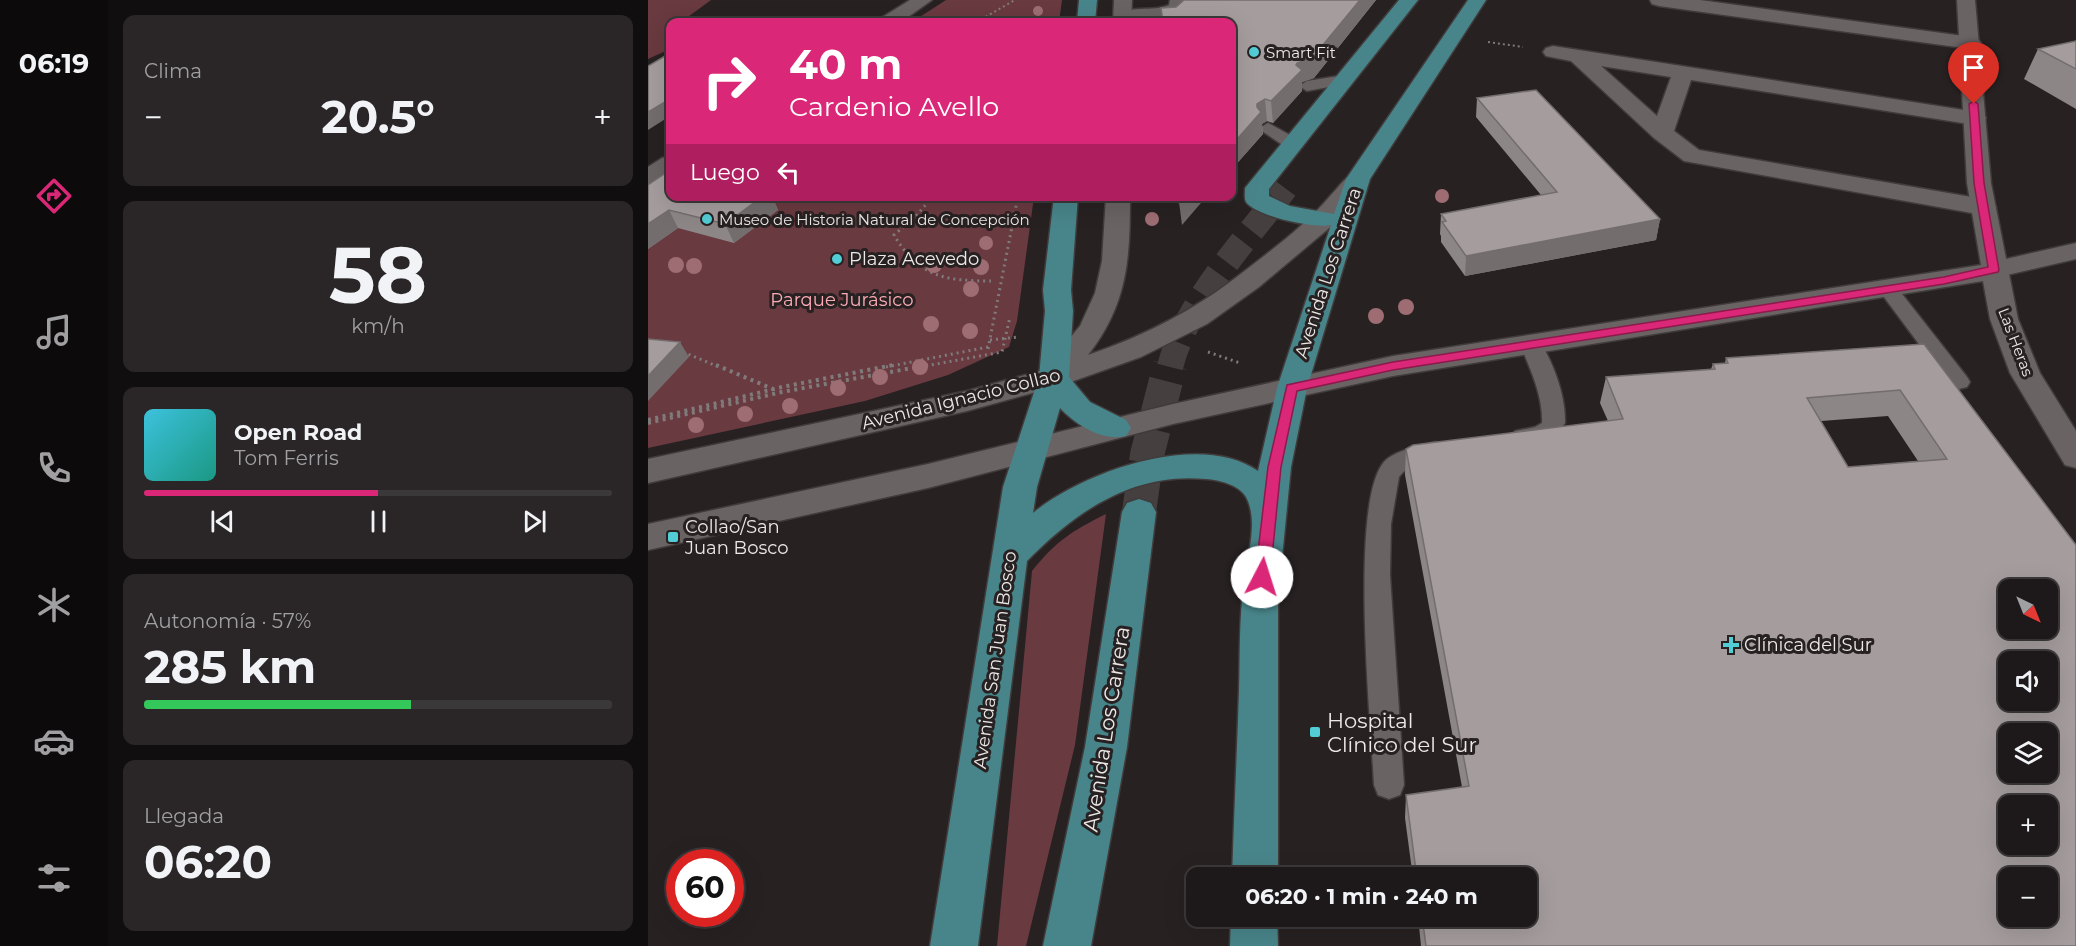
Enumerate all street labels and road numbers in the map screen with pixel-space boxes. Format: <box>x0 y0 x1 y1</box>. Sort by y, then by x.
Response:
street label: Avenida Los Carrera <box>1290 185 1366 361</box>
street label: Las Heras <box>1994 305 2038 379</box>
street label: Avenida Ignacio Collao <box>859 364 1063 434</box>
street label: Avenida San Juan Bosco <box>969 550 1021 770</box>
street label: Avenida Los Carrera <box>1077 625 1135 833</box>

